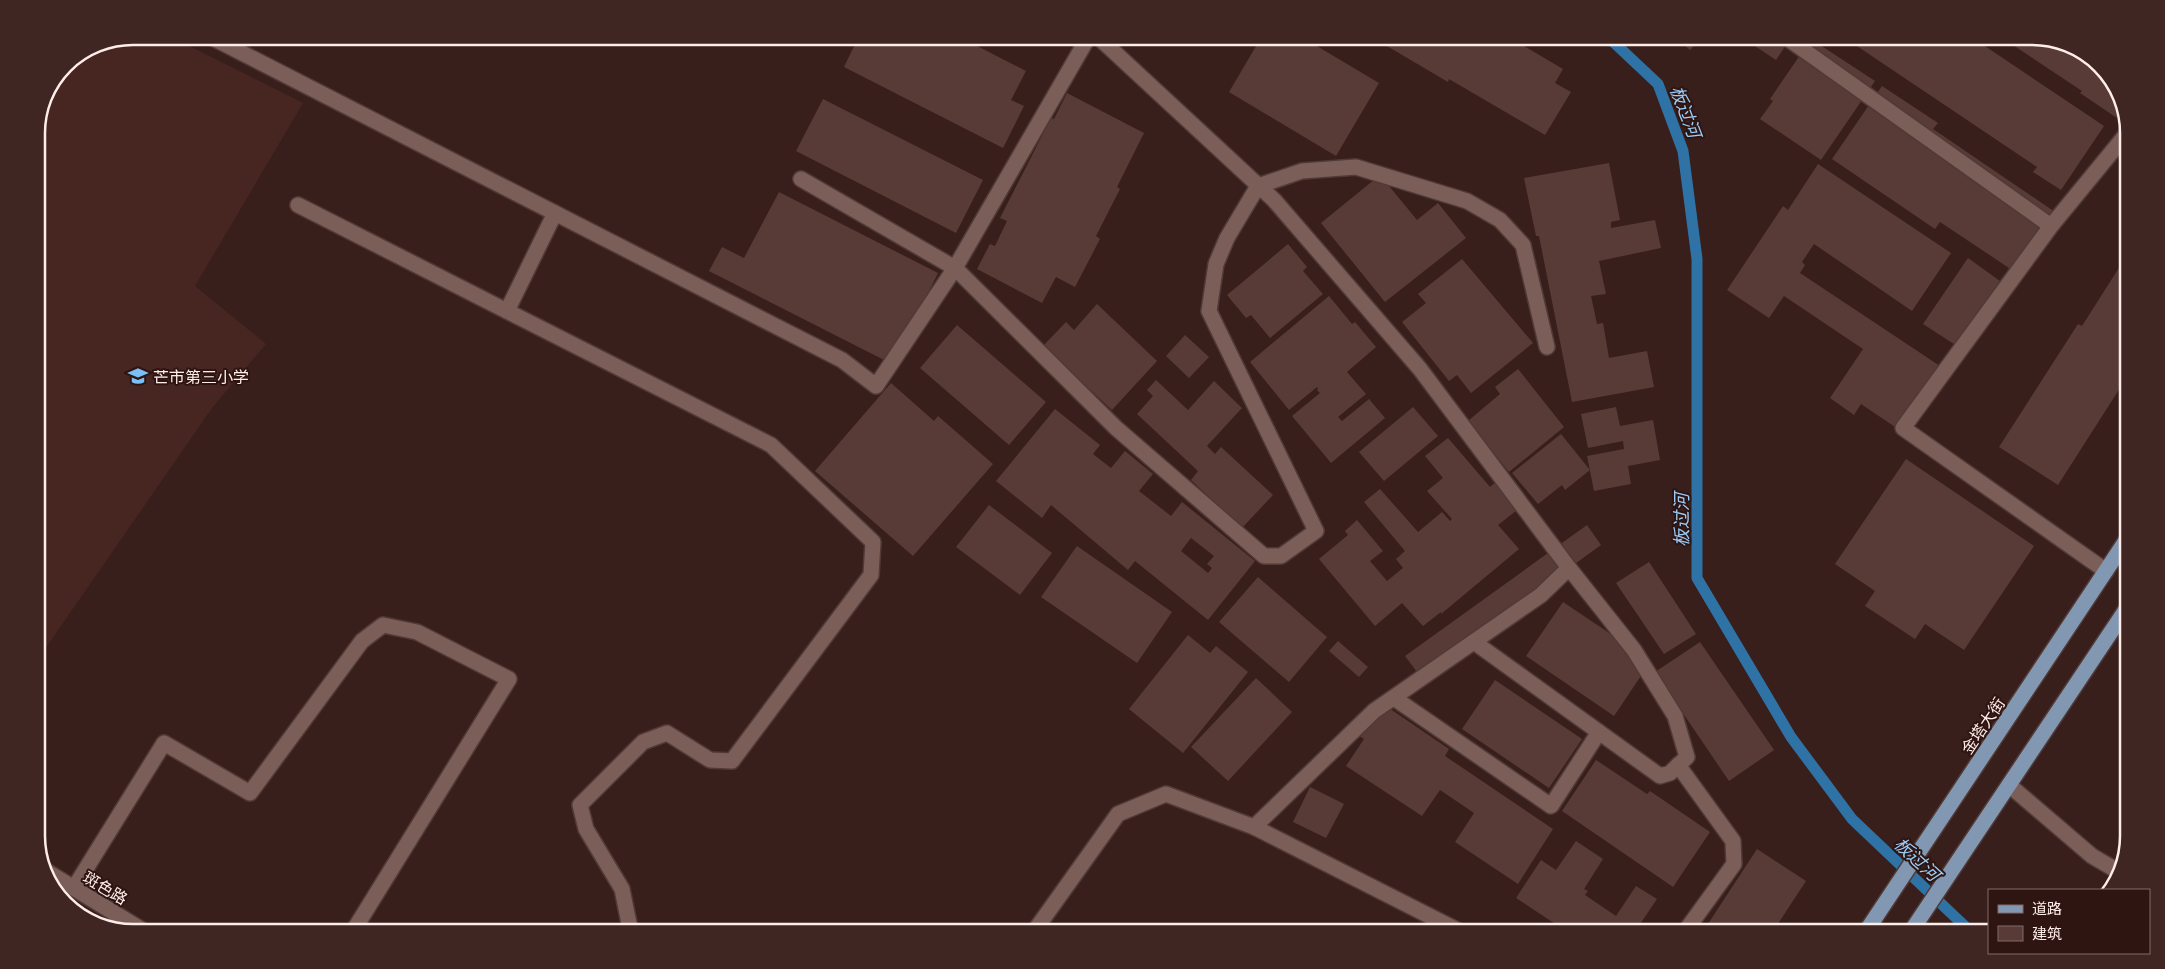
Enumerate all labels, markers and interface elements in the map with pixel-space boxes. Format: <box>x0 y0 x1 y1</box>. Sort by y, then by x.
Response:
water label: 板过河 <box>1665 81 1710 144</box>
place label: 芒市第三小学 <box>153 364 249 388</box>
school or university icon: 芒市第三小学 <box>127 365 149 387</box>
water label: 板过河 <box>1667 490 1693 547</box>
street label: 金塔大街 <box>1954 692 2010 758</box>
water label: 板过河 <box>1889 830 1949 888</box>
street label: 斑色路 <box>79 864 133 910</box>
legend <box>1988 889 2150 954</box>
text: 道路 <box>2032 897 2062 918</box>
text: 建筑 <box>2032 922 2062 943</box>

